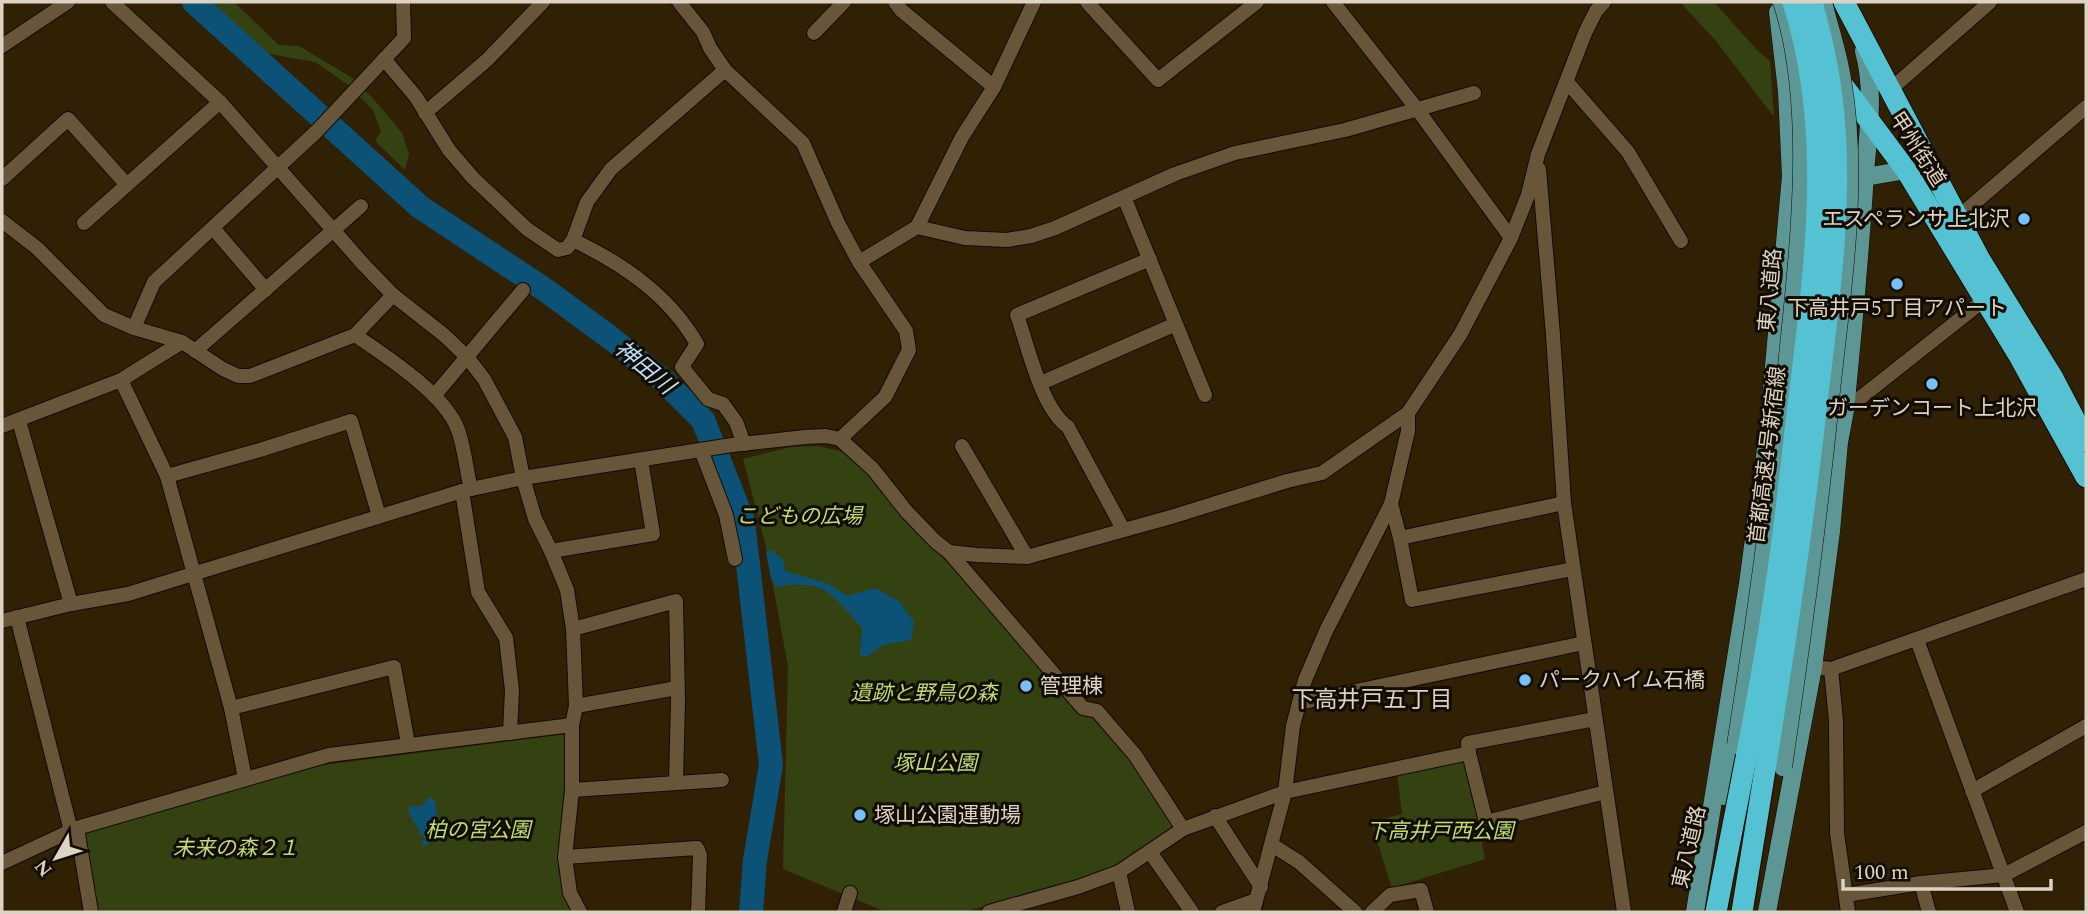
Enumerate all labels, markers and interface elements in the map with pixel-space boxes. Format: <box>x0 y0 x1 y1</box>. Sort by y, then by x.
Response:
street label: 甲州街道 <box>1881 106 1953 193</box>
place label: エスペランサ上北沢 <box>1822 204 2010 236</box>
marker: エスペランサ上北沢 <box>2016 211 2032 227</box>
street label: 東八道路 <box>1751 247 1791 333</box>
marker: 下高井戸5丁目アパート <box>1889 276 1905 292</box>
place label: 下高井戸5丁目アパート <box>1787 293 2007 325</box>
water label: 神田川 <box>606 333 684 406</box>
street label: 首都高速4号新宿線 <box>1741 365 1795 546</box>
marker: ガーデンコート上北沢 <box>1924 376 1940 392</box>
place label: ガーデンコート上北沢 <box>1827 393 2037 425</box>
park label: こどもの広場 <box>736 501 864 533</box>
place label: パークハイム石橋 <box>1539 665 1705 697</box>
place label: 管理棟 <box>1040 671 1103 703</box>
marker: パークハイム石橋 <box>1517 672 1533 688</box>
park label: 遺跡と野鳥の森 <box>851 678 999 710</box>
marker: 管理棟 <box>1018 678 1034 694</box>
district label: 下高井戸五丁目 <box>1292 683 1453 718</box>
park label: 塚山公園 <box>893 748 980 780</box>
place label: 塚山公園運動場 <box>874 800 1021 832</box>
street label: 東八道路 <box>1665 803 1715 892</box>
marker: 塚山公園運動場 <box>852 807 868 823</box>
park label: 柏の宮公園 <box>426 815 533 847</box>
park label: 下高井戸西公園 <box>1367 816 1516 848</box>
north arrow <box>21 823 91 893</box>
park label: 未来の森２１ <box>173 833 299 865</box>
scale bar <box>1843 848 2051 892</box>
text: N <box>28 853 60 883</box>
text: 100 m <box>1854 857 1909 889</box>

